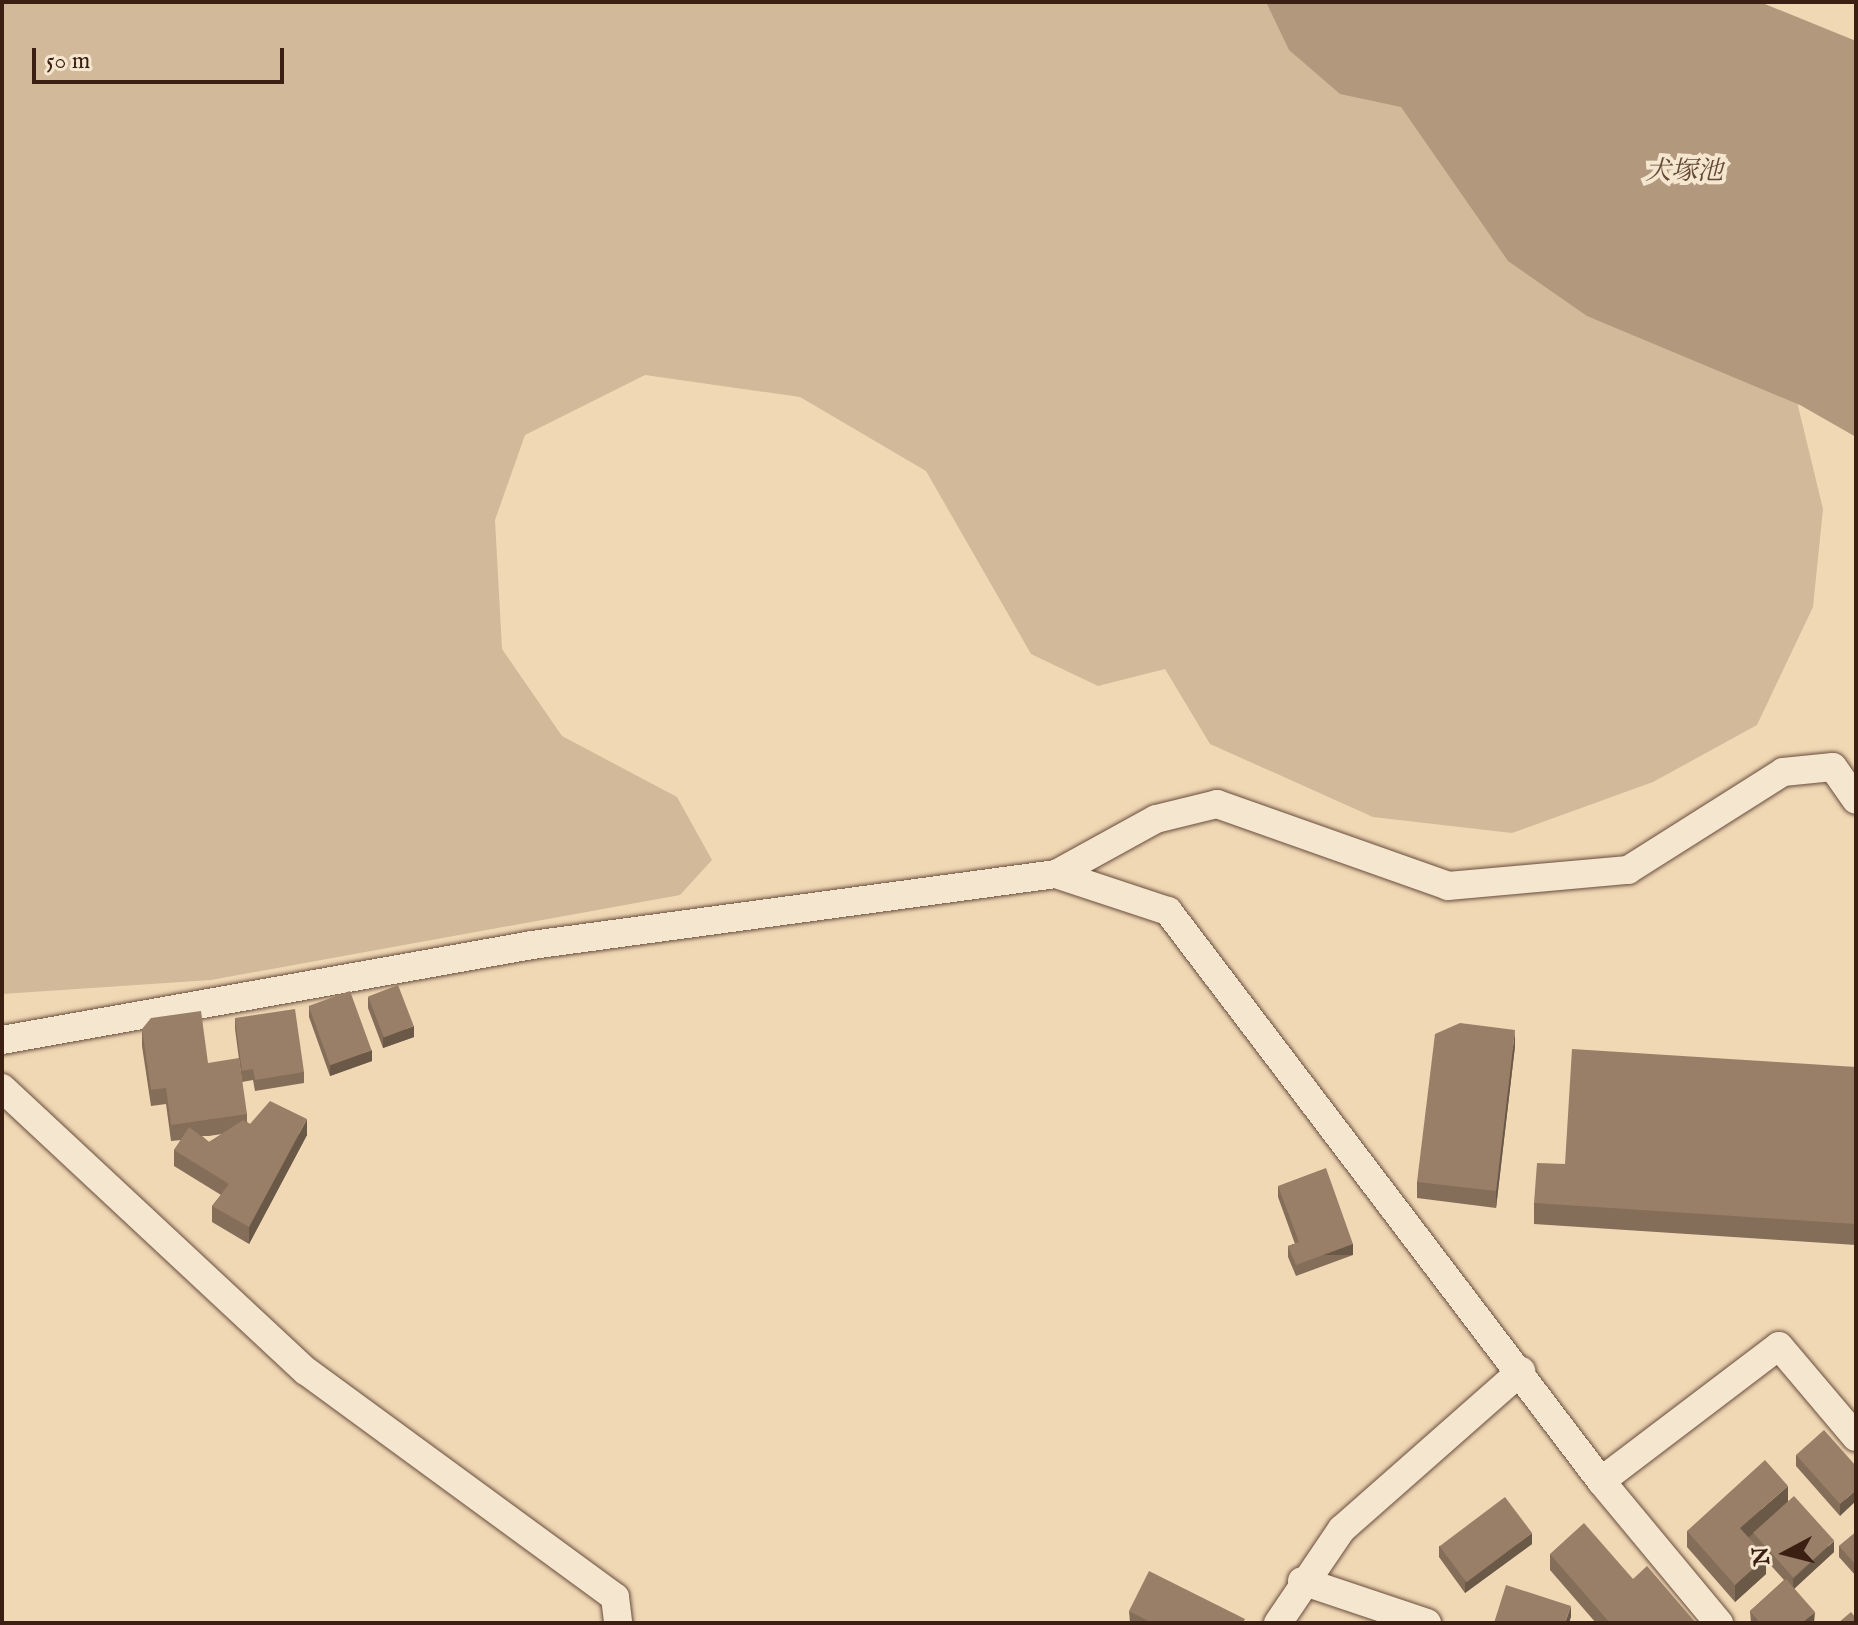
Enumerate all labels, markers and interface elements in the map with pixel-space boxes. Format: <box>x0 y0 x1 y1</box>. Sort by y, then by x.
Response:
scale bar <box>36 32 288 82</box>
text: 50 m <box>46 46 90 77</box>
water label: 犬塚池 <box>1645 156 1723 188</box>
north arrow <box>1746 1513 1826 1593</box>
text: N <box>1747 1545 1777 1567</box>

